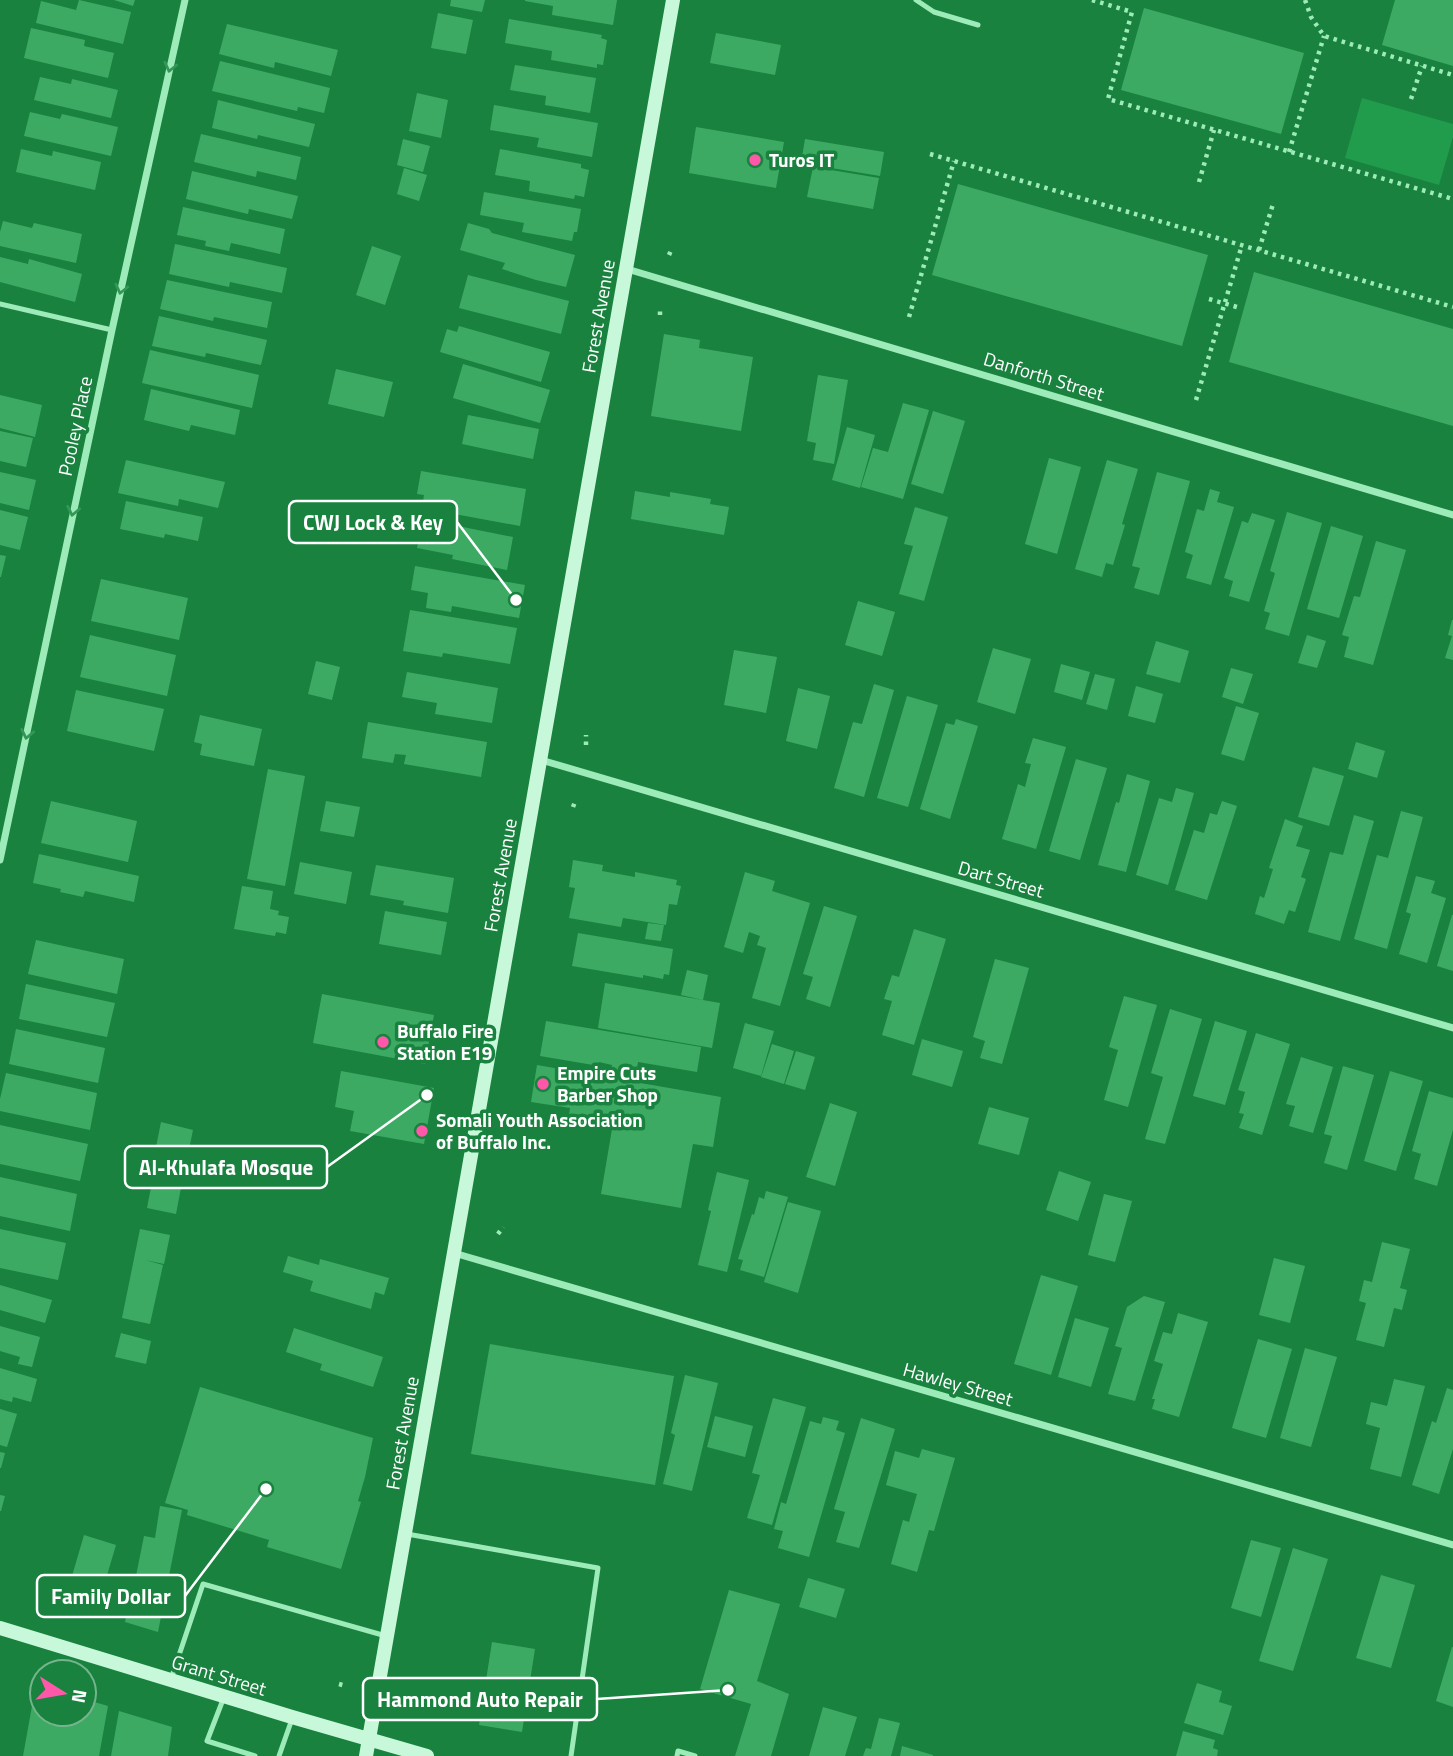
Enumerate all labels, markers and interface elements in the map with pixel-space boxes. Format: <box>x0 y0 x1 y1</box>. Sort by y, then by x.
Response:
one-way arrow <box>164 61 178 73</box>
place label: Turos IT <box>769 145 834 174</box>
marker: Turos IT <box>747 152 763 168</box>
street label: Forest Avenue <box>573 257 622 375</box>
one-way arrow <box>114 283 129 295</box>
street label: Danforth Street <box>980 343 1108 408</box>
street label: Pooley Place <box>50 373 99 478</box>
callout: CWJ Lock & Key <box>289 501 457 543</box>
one-way arrow <box>67 505 82 517</box>
text: CWJ Lock & Key <box>303 506 444 538</box>
one-way arrow <box>20 728 35 740</box>
street label: Forest Avenue <box>475 816 524 934</box>
street label: Dart Street <box>955 852 1048 905</box>
place label: Buffalo Fire Station E19 <box>397 1016 494 1067</box>
marker: Buffalo Fire Station E19 <box>375 1034 391 1050</box>
place label: Empire Cuts Barber Shop <box>557 1058 658 1109</box>
marker: Empire Cuts Barber Shop <box>535 1076 551 1092</box>
place label: Somali Youth Association of Buffalo Inc. <box>436 1105 643 1156</box>
marker: Somali Youth Association of Buffalo Inc. <box>414 1123 430 1139</box>
callout: Al-Khulafa Mosque <box>125 1146 327 1188</box>
text: Al-Khulafa Mosque <box>139 1151 313 1183</box>
street label: Hawley Street <box>900 1354 1017 1413</box>
street label: Forest Avenue <box>377 1374 426 1492</box>
callout: Family Dollar <box>37 1575 185 1617</box>
text: Family Dollar <box>51 1580 171 1612</box>
street label: Grant Street <box>168 1646 270 1703</box>
north arrow <box>28 1658 98 1728</box>
callout: Hammond Auto Repair <box>363 1678 597 1720</box>
text: Hammond Auto Repair <box>377 1683 583 1715</box>
text: N <box>65 1687 96 1706</box>

